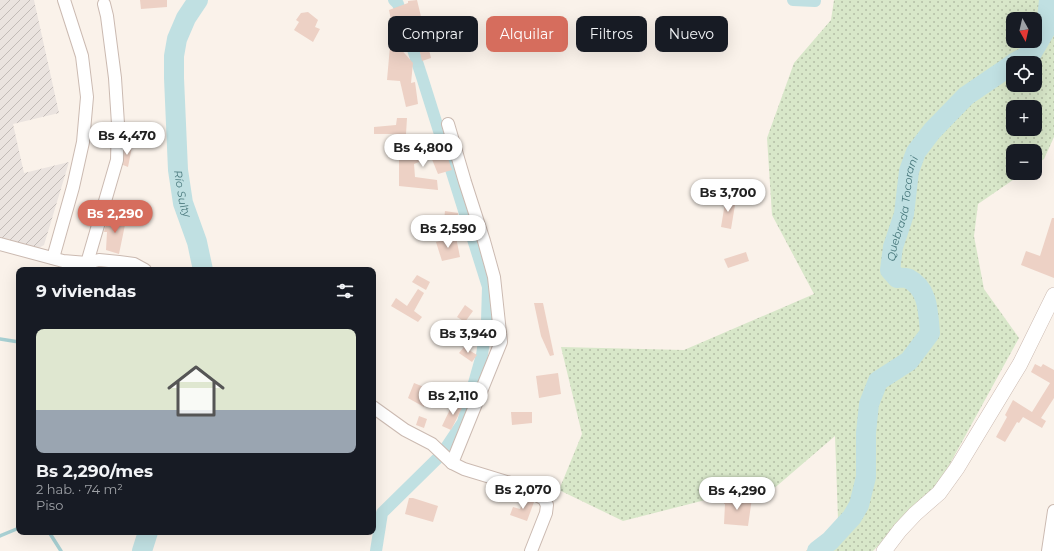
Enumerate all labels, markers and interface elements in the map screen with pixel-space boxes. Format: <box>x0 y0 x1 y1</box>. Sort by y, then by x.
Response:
north arrow <box>1006 12 1042 48</box>
map controls <box>1006 12 1042 180</box>
chip: Comprar <box>388 16 478 52</box>
chip: Alquilar <box>486 16 568 52</box>
chip: Filtros <box>576 16 647 52</box>
chip: Nuevo <box>655 16 728 52</box>
button: locate <box>1006 56 1042 92</box>
button: + <box>1006 100 1042 136</box>
pin: Bs 4,470 <box>86 122 168 156</box>
text: Bs 4,470 <box>98 127 156 143</box>
pin: Bs 4,800 <box>382 134 464 168</box>
text: Bs 4,800 <box>393 139 453 155</box>
button: − <box>1006 144 1042 180</box>
water label: Quebrada Tocorani <box>884 154 921 262</box>
water label: Río Sulty <box>171 169 195 220</box>
pin: Bs 3,700 <box>687 179 769 213</box>
text: Bs 3,700 <box>700 184 756 200</box>
pin: Bs 2,290 <box>74 200 156 234</box>
text: Bs 2,290 <box>87 205 143 221</box>
pin: Bs 2,590 <box>407 215 489 249</box>
text: Bs 2,590 <box>420 220 476 236</box>
icon: filters <box>334 280 356 302</box>
text: 9 viviendas <box>36 281 136 301</box>
pin: Bs 3,940 <box>427 320 509 354</box>
text: Bs 3,940 <box>439 325 497 341</box>
icon: home <box>160 355 232 427</box>
pin: Bs 2,110 <box>412 382 494 416</box>
text: Bs 2,110 <box>428 387 478 403</box>
text: Bs 2,290/mes <box>36 461 153 481</box>
pin: Bs 2,070 <box>482 476 564 510</box>
pin: Bs 4,290 <box>696 477 778 511</box>
text: 2 hab. · 74 m² <box>36 481 123 497</box>
text: Bs 2,070 <box>495 481 551 497</box>
text: Bs 4,290 <box>708 482 766 498</box>
text: Piso <box>36 497 63 513</box>

